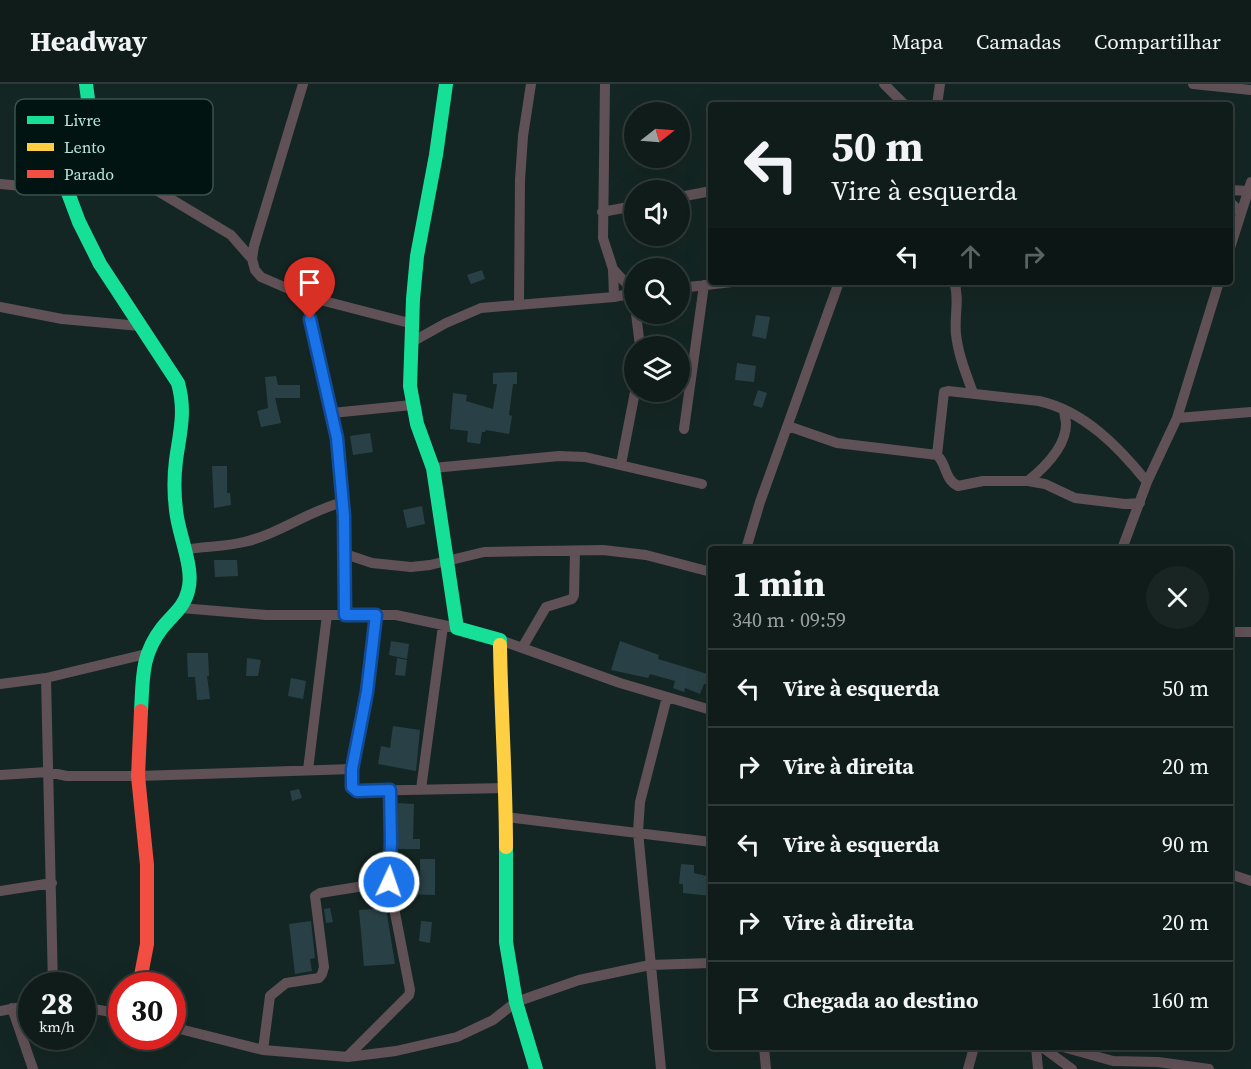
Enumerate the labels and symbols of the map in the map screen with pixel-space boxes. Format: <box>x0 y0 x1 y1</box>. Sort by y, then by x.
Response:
legend <box>15 99 213 195</box>
north arrow <box>624 102 690 168</box>
text: Livre <box>64 109 101 131</box>
text: Lento <box>64 136 106 158</box>
text: Parado <box>64 163 114 185</box>
pin <box>284 257 335 319</box>
position arrow <box>357 850 421 914</box>
speed limit sign: 30 <box>108 972 186 1050</box>

